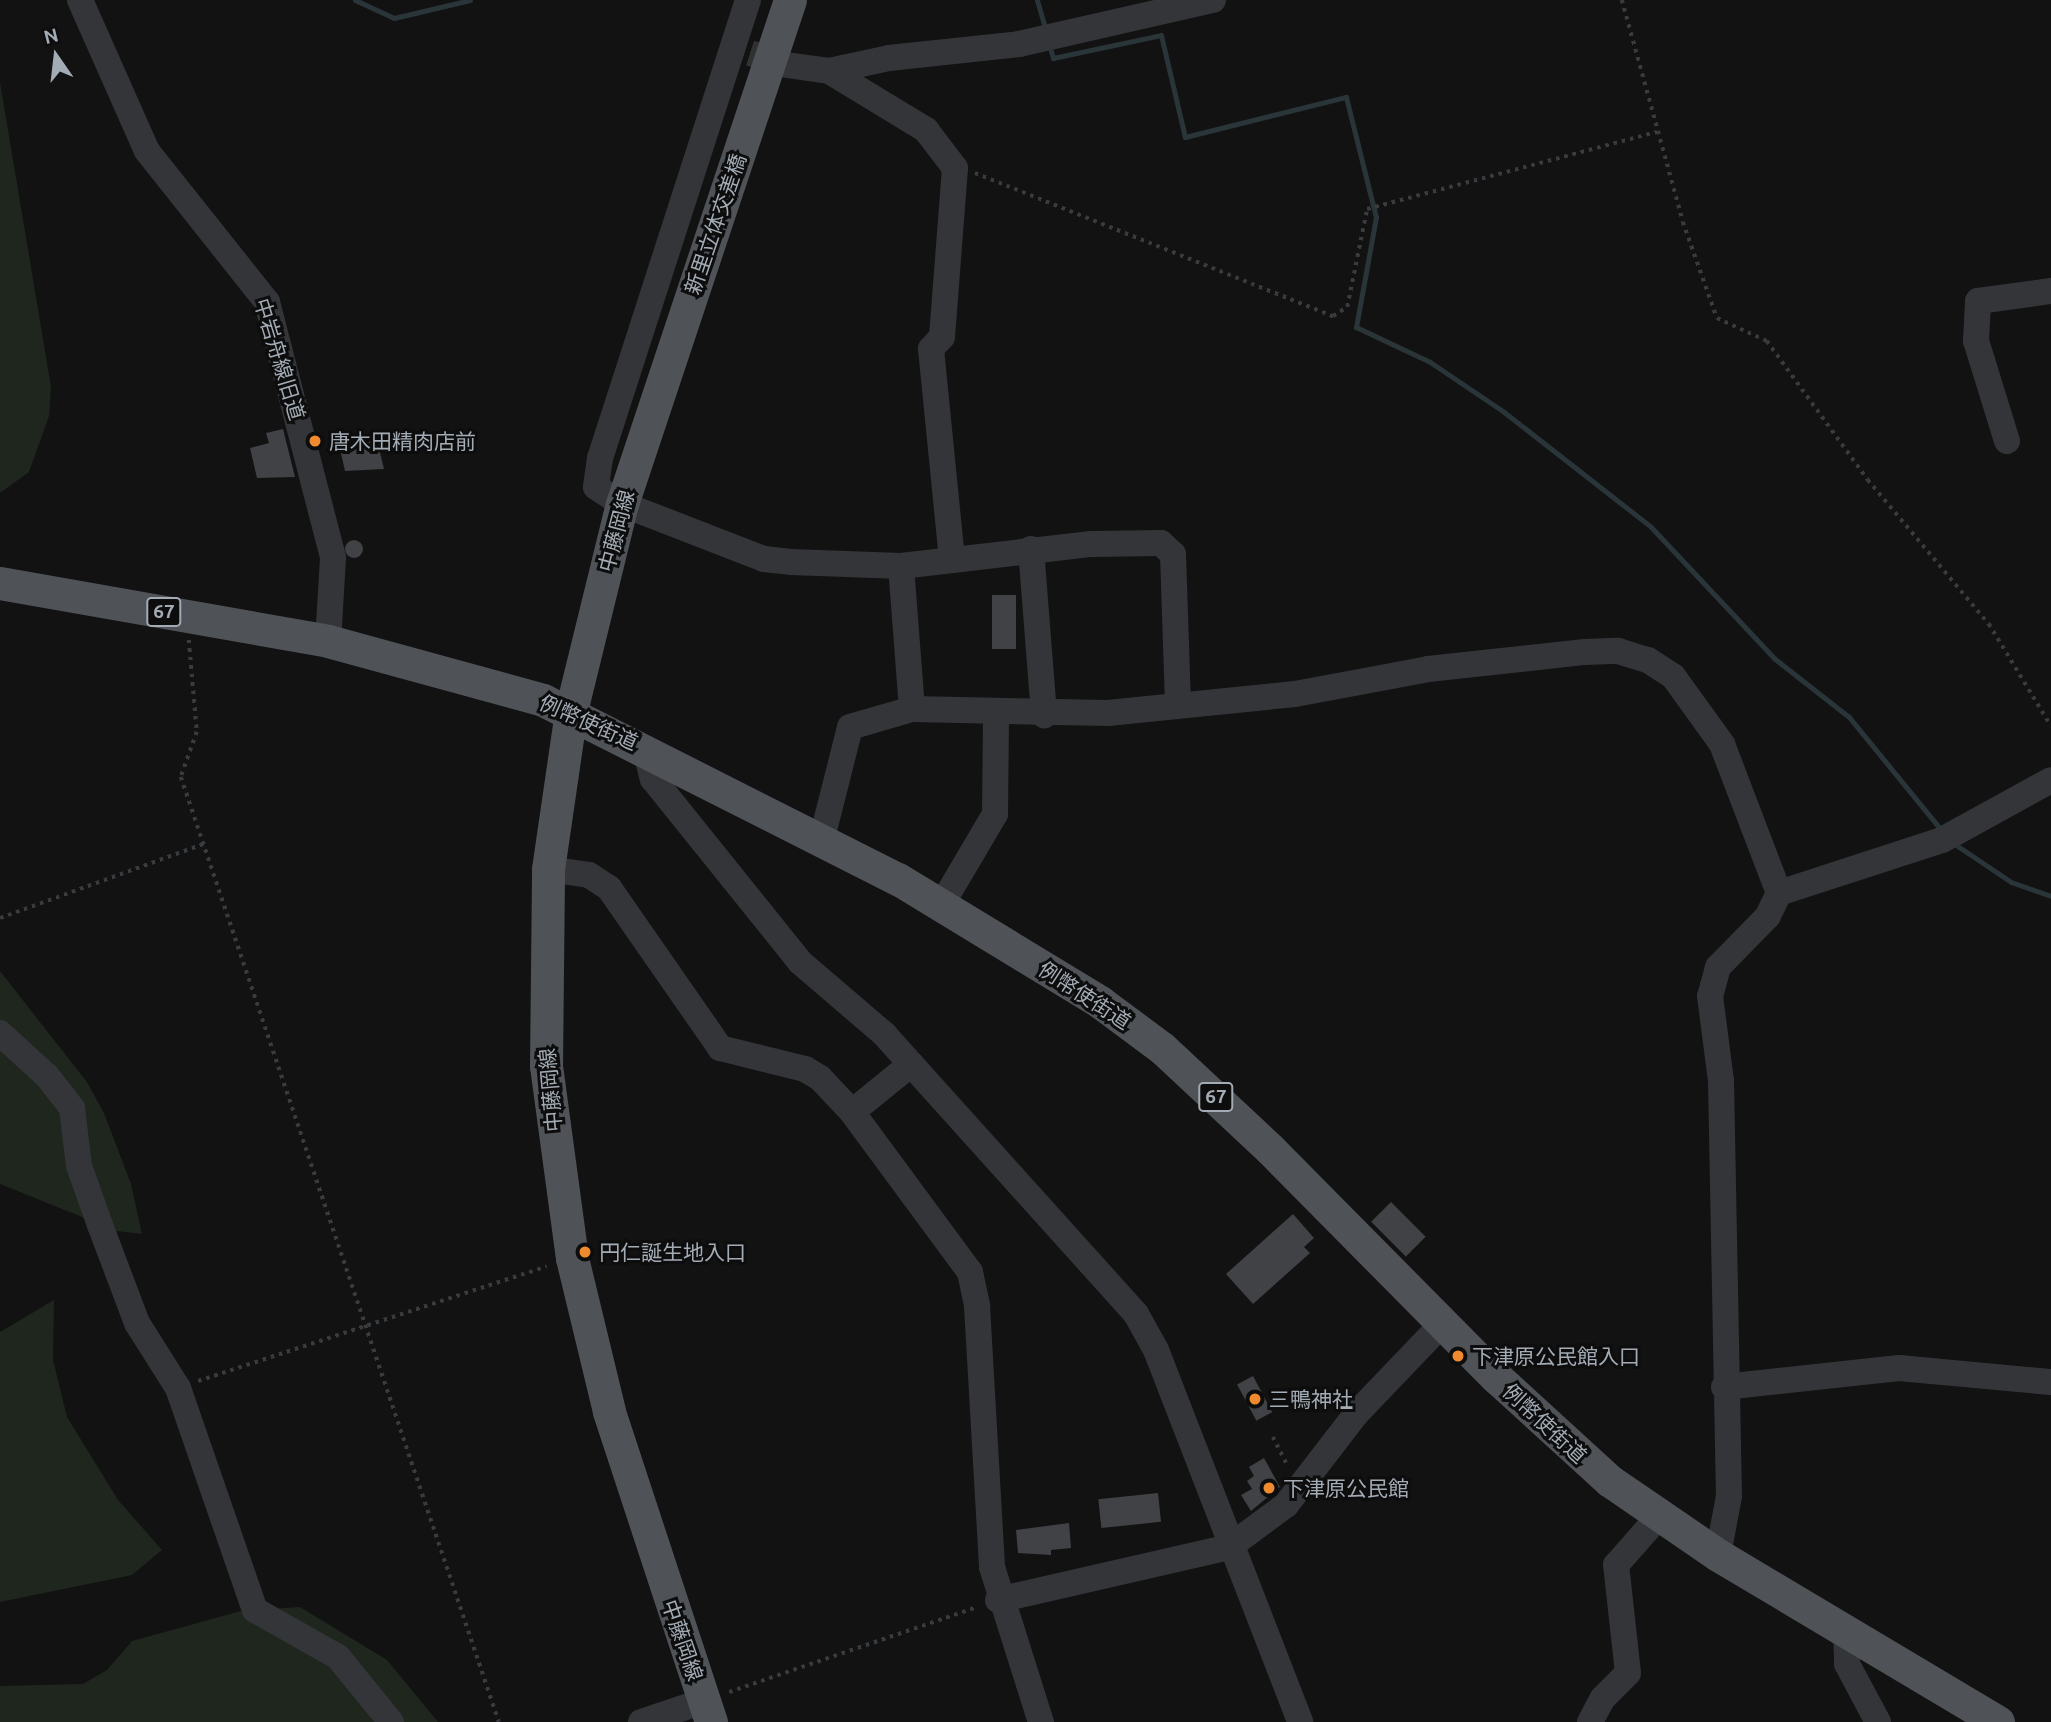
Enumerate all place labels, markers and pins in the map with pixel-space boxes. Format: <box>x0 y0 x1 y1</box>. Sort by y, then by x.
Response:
place label: 唐木田精肉店前 <box>329 428 476 454</box>
marker: 唐木田精肉店前 <box>307 433 323 449</box>
place label: 円仁誕生地入口 <box>599 1239 746 1265</box>
marker: 円仁誕生地入口 <box>577 1244 593 1260</box>
place label: 下津原公民館入口 <box>1472 1343 1640 1369</box>
marker: 下津原公民館入口 <box>1450 1348 1466 1364</box>
place label: 三鴨神社 <box>1269 1386 1353 1412</box>
marker: 三鴨神社 <box>1247 1391 1263 1407</box>
place label: 下津原公民館 <box>1283 1475 1409 1501</box>
marker: 下津原公民館 <box>1261 1480 1277 1496</box>

